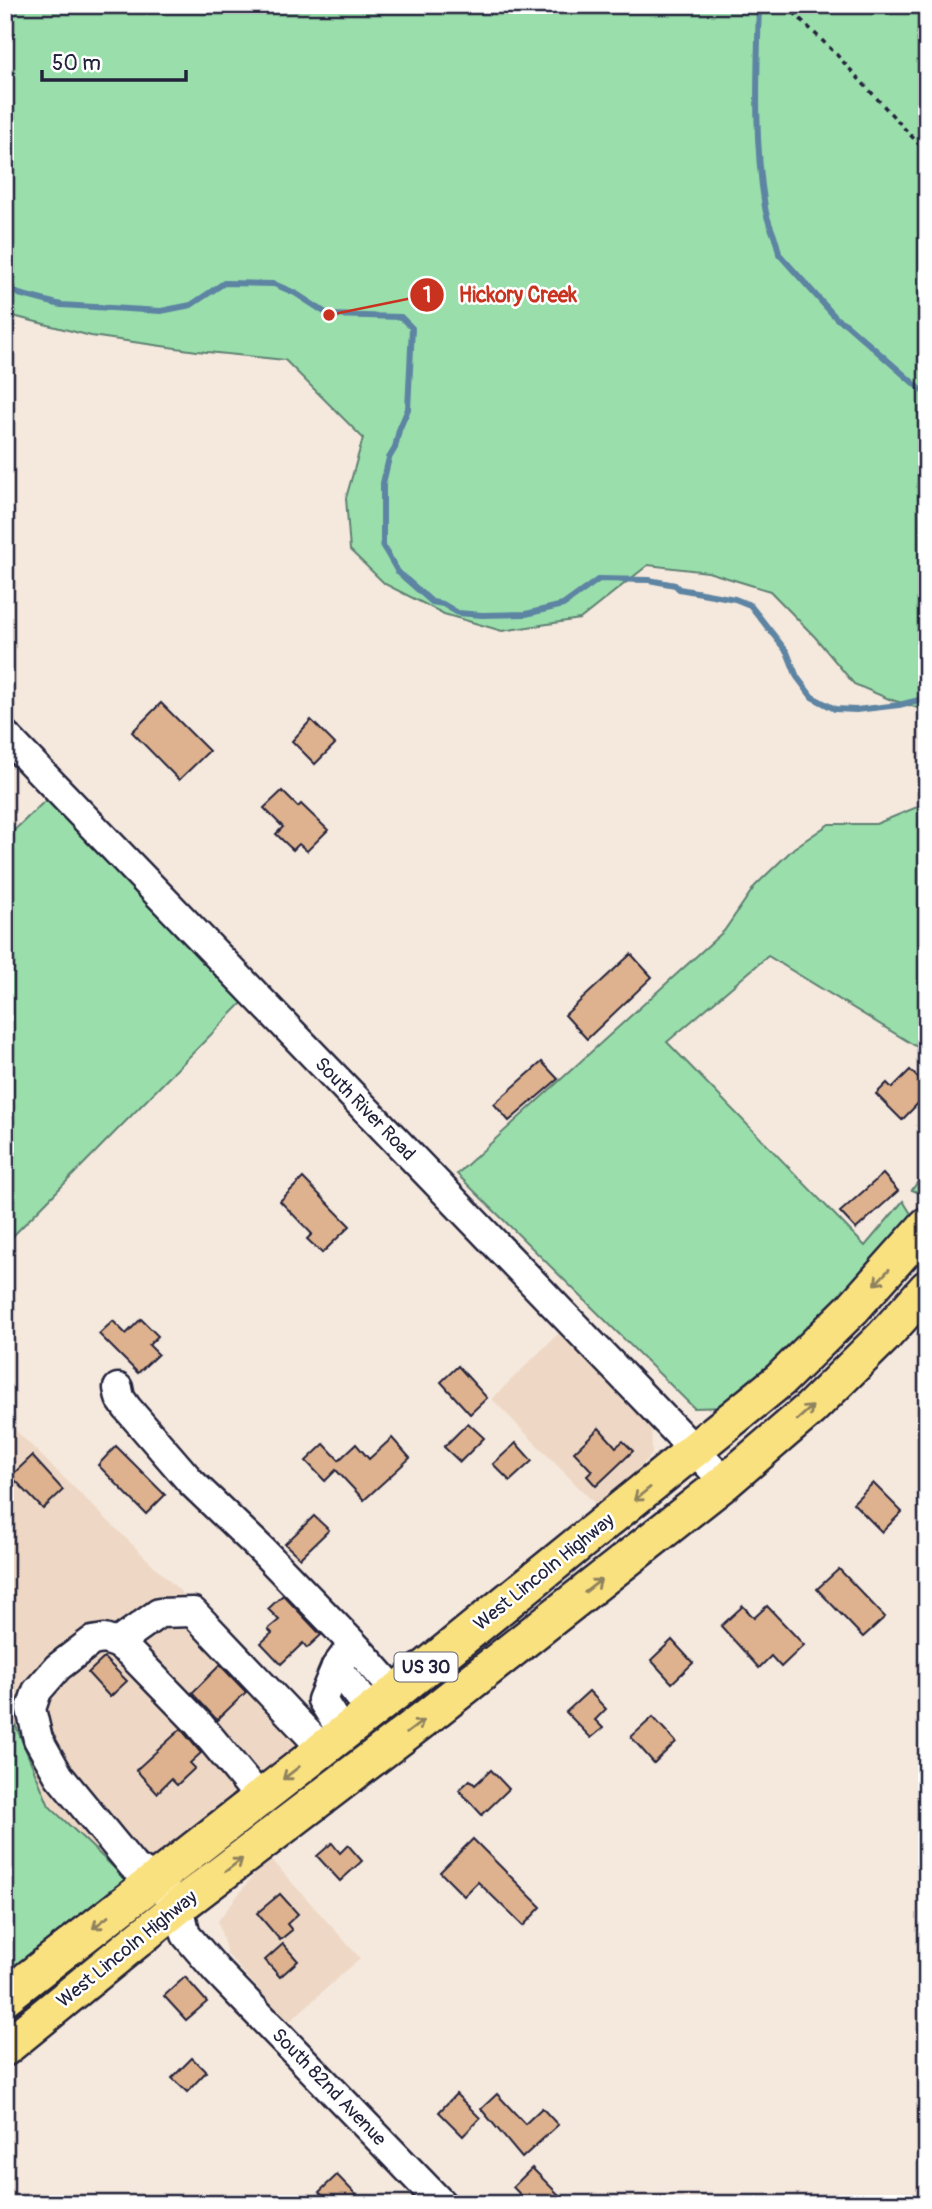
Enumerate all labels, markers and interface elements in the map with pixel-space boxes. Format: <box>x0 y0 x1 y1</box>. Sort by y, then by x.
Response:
scale bar <box>42 38 186 82</box>
text: 50 m <box>52 50 101 77</box>
callout: Hickory Creek <box>409 274 591 316</box>
text: 1 <box>423 282 431 309</box>
text: Hickory Creek <box>459 282 577 309</box>
street label: South River Road <box>310 1052 420 1166</box>
one-way arrow <box>874 1267 890 1285</box>
one-way arrow <box>796 1405 814 1421</box>
one-way arrow <box>633 1486 651 1502</box>
street label: West Lincoln Highway <box>469 1508 619 1636</box>
one-way arrow <box>584 1579 602 1594</box>
road number: US 30 <box>394 1652 458 1682</box>
one-way arrow <box>405 1720 424 1735</box>
one-way arrow <box>283 1766 301 1781</box>
one-way arrow <box>224 1858 243 1873</box>
street label: West Lincoln Highway <box>52 1885 202 2013</box>
one-way arrow <box>92 1914 111 1929</box>
street label: South 82nd Avenue <box>267 2023 392 2151</box>

